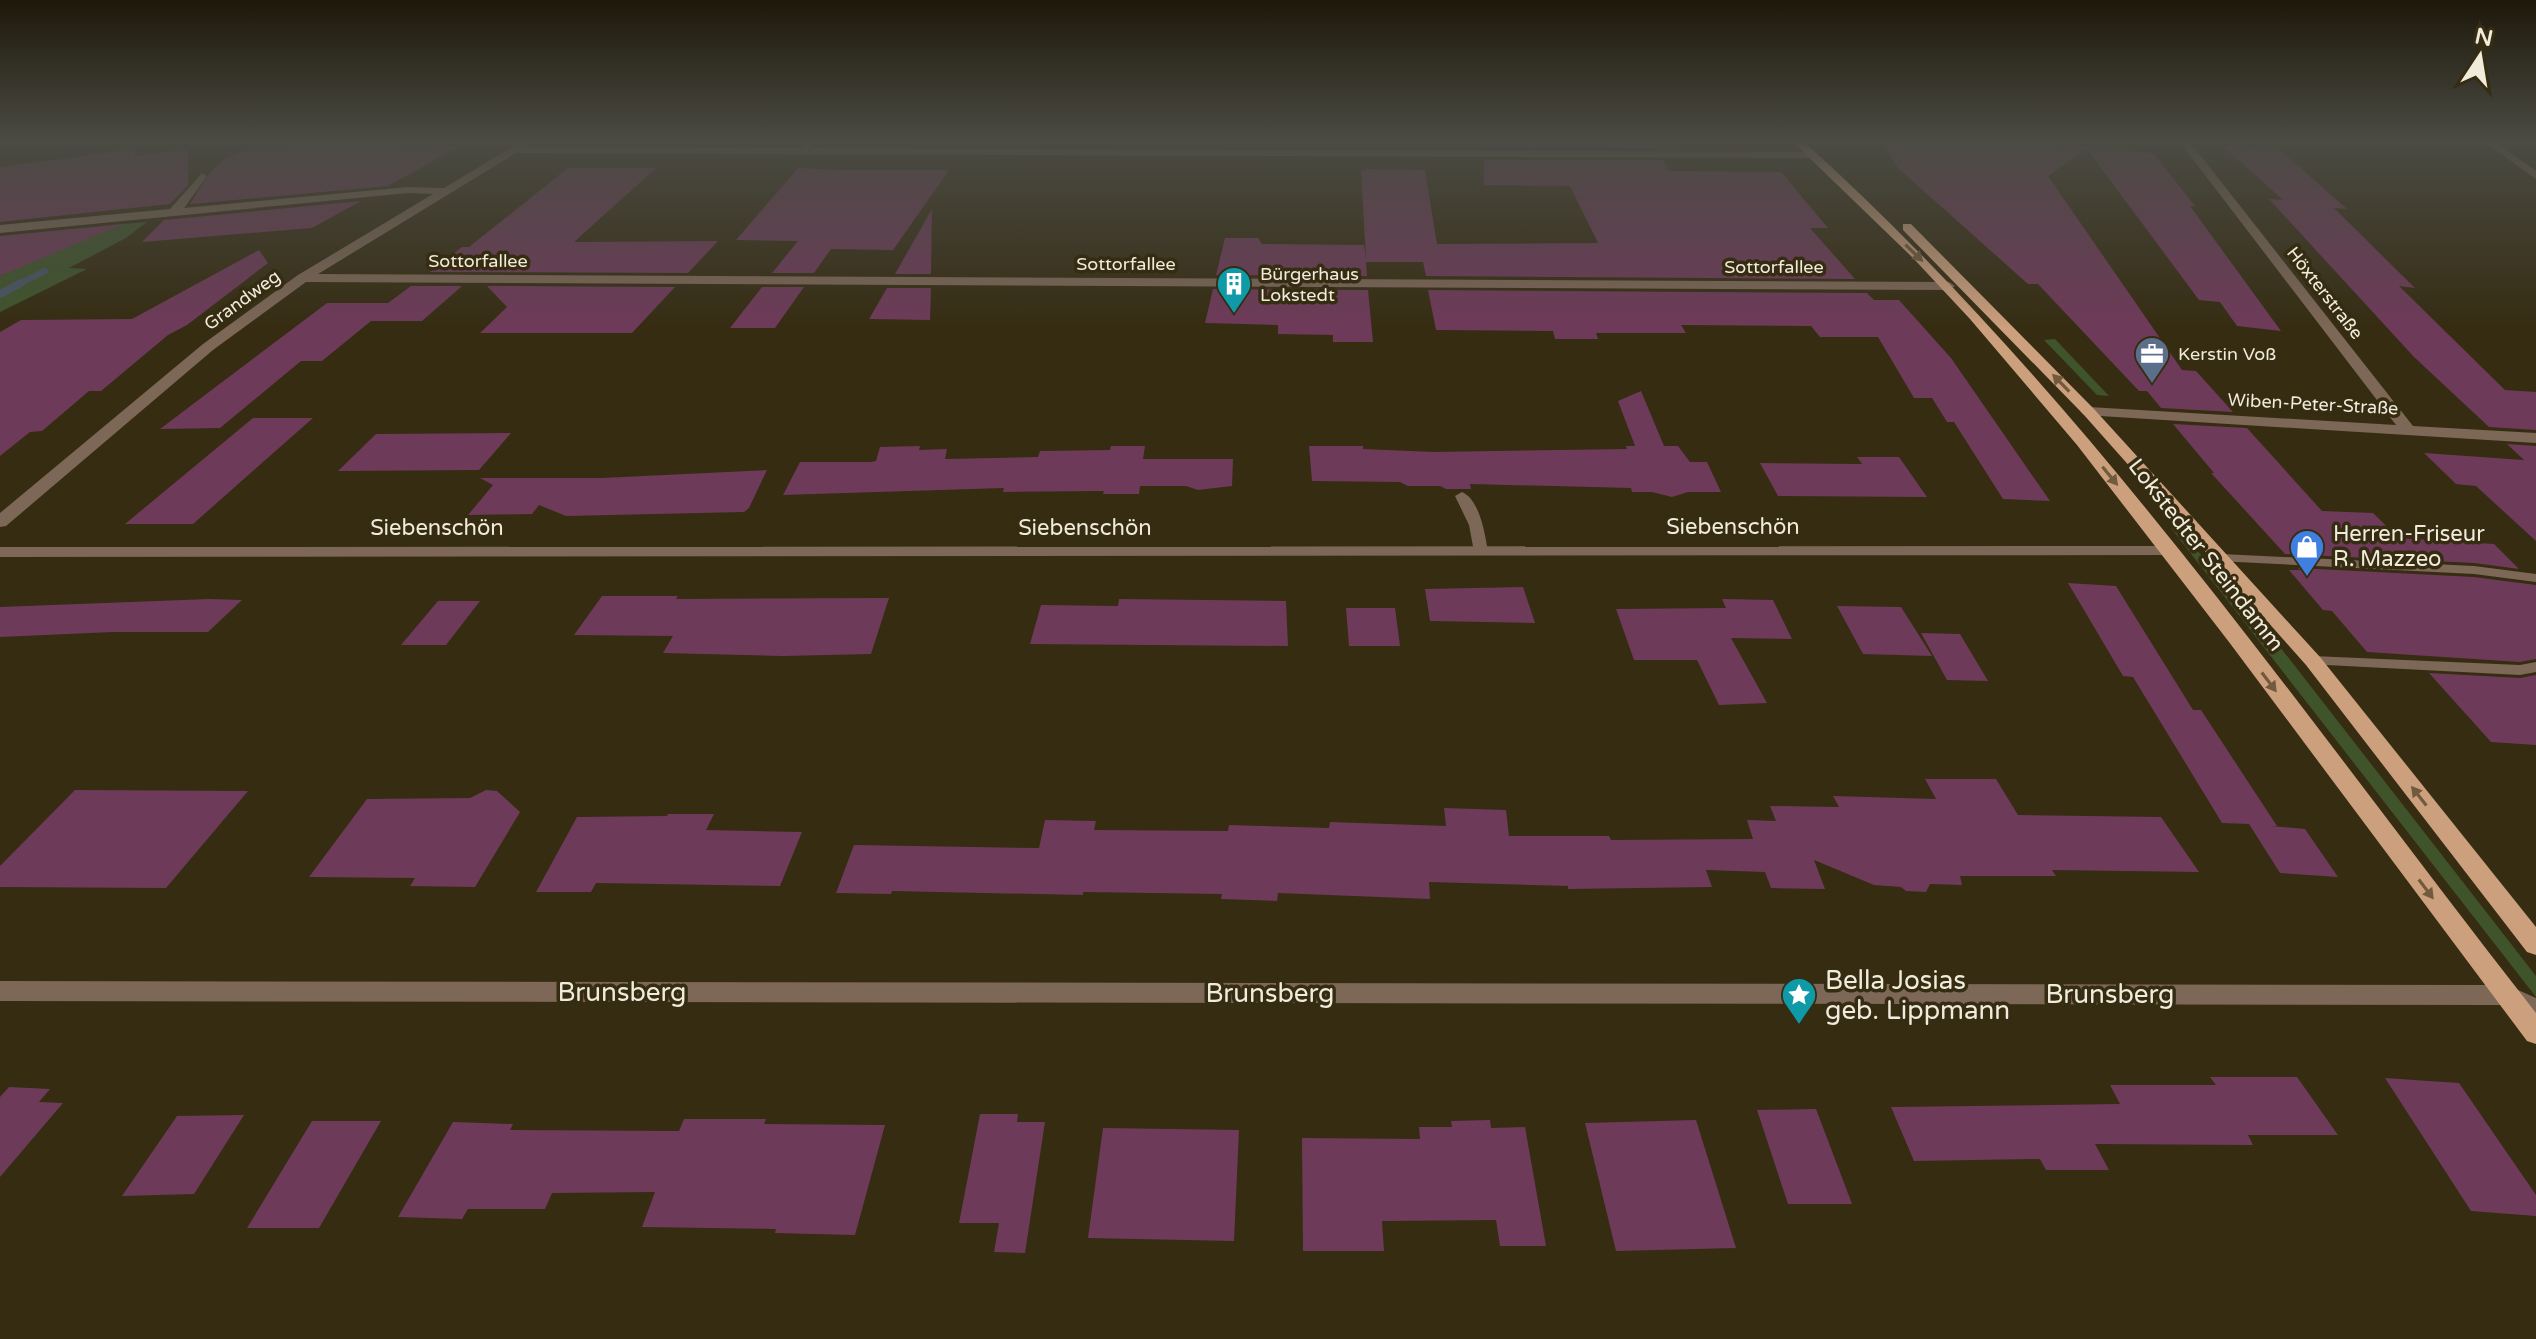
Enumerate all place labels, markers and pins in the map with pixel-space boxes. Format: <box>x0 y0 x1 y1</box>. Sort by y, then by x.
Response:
place label: Bürgerhaus Lokstedt <box>1260 263 1359 306</box>
building icon: Bürgerhaus Lokstedt <box>1215 265 1253 315</box>
office icon: Kerstin Voß <box>2133 335 2171 385</box>
place label: Kerstin Voß <box>2178 343 2276 365</box>
place label: Herren-Friseur R. Mazzeo <box>2333 521 2485 572</box>
shop icon: Herren-Friseur R. Mazzeo <box>2288 528 2326 578</box>
place label: Bella Josias geb. Lippmann <box>1825 965 2010 1026</box>
place icon: Bella Josias geb. Lippmann <box>1780 976 1818 1026</box>

